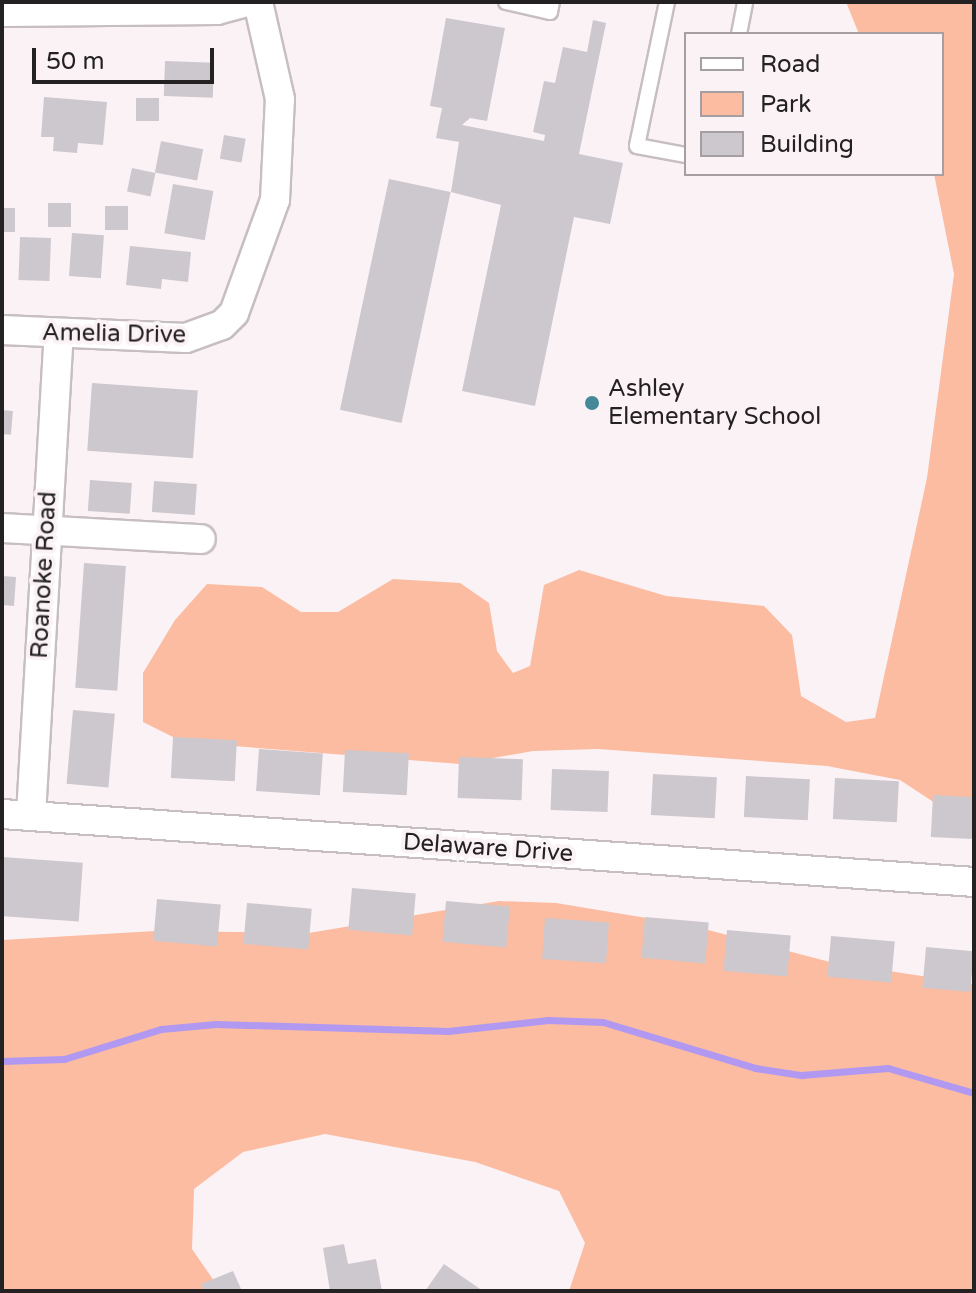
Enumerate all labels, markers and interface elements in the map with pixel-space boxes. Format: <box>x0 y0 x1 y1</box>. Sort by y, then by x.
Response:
scale bar <box>36 32 218 82</box>
legend <box>684 32 944 176</box>
text: 50 m <box>46 47 104 76</box>
text: Road <box>760 50 820 79</box>
text: Park <box>760 90 811 119</box>
text: Building <box>760 130 854 159</box>
street label: Amelia Drive <box>42 318 186 350</box>
place label: Ashley Elementary School <box>608 375 821 431</box>
marker: Ashley Elementary School <box>583 394 601 412</box>
street label: Roanoke Road <box>25 491 63 659</box>
street label: Delaware Drive <box>402 828 574 868</box>

